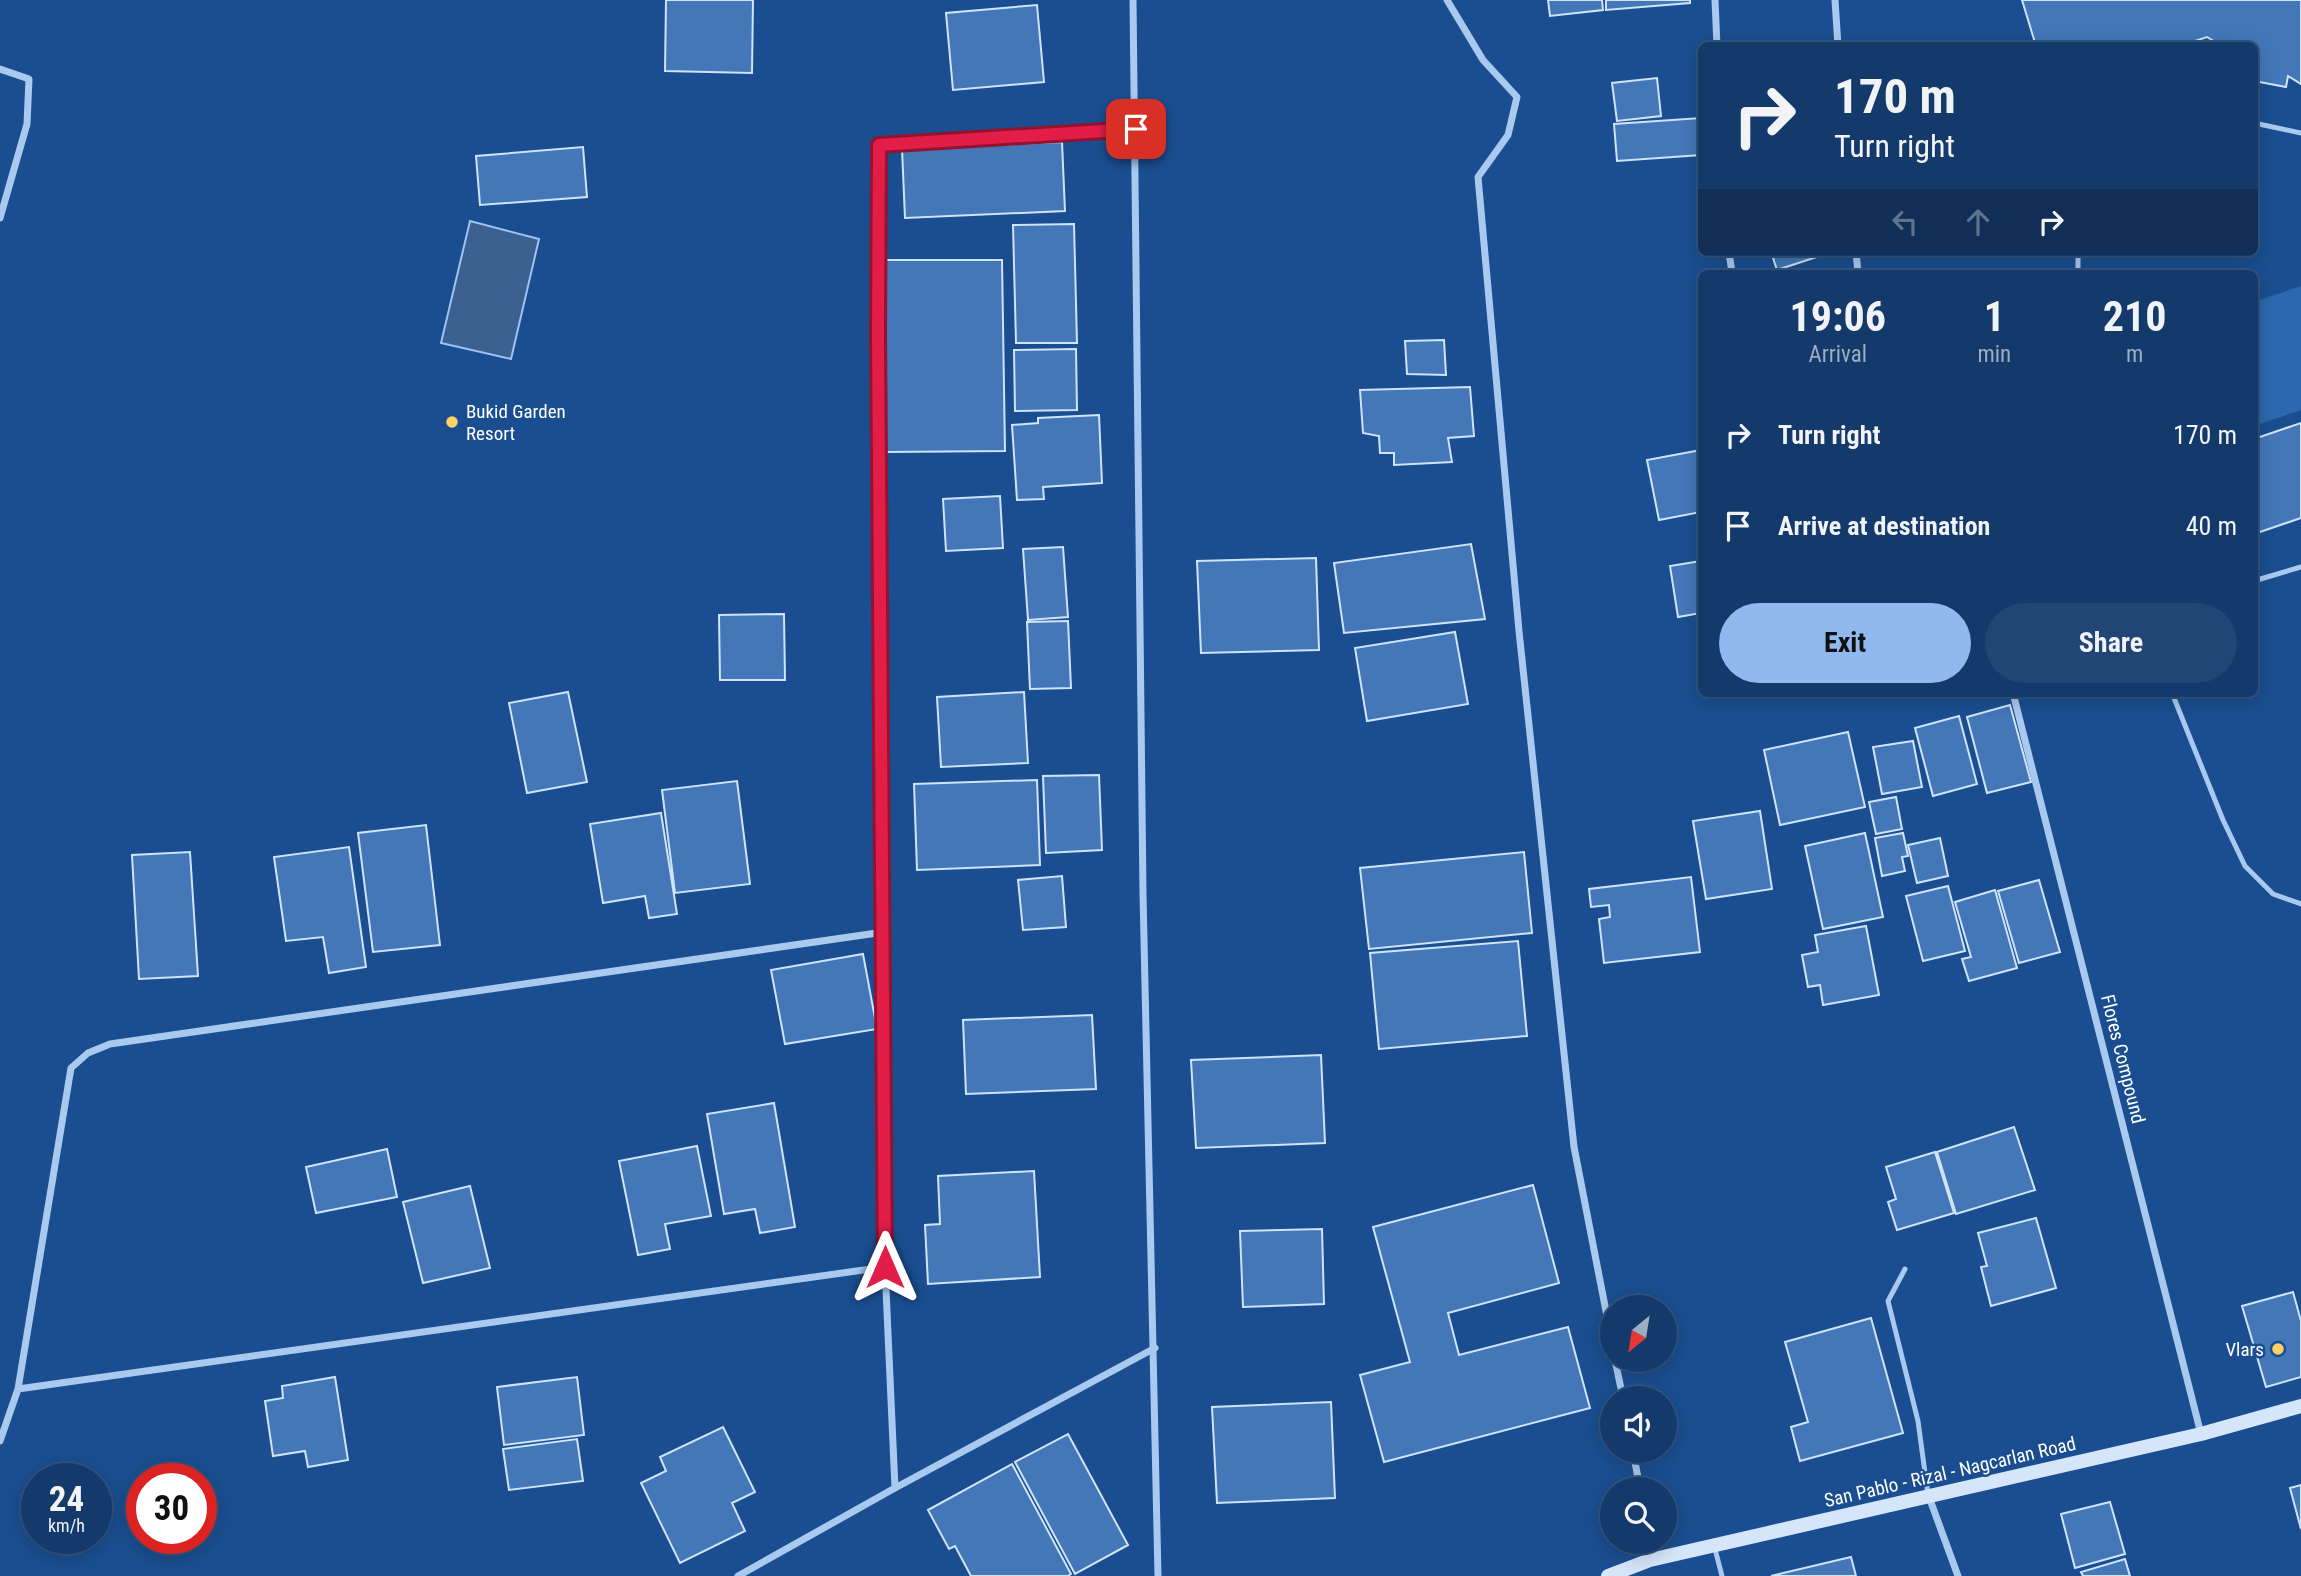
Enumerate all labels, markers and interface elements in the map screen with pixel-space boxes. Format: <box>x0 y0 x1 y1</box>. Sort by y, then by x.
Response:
text: 170 m <box>1834 68 1956 125</box>
icon: right <box>1719 70 1810 161</box>
pin <box>1106 99 1166 159</box>
icon: arrive <box>1117 110 1155 148</box>
text: Turn right <box>1834 127 1955 165</box>
icon: left <box>1886 203 1924 241</box>
icon: ahead <box>1959 203 1997 241</box>
icon: right <box>2032 203 2070 241</box>
text: 19:06 <box>1790 292 1886 341</box>
text: 1 <box>1984 292 2005 341</box>
text: 210 <box>2103 292 2166 341</box>
text: Arrival <box>1808 341 1867 368</box>
text: min <box>1977 341 2011 368</box>
text: m <box>2126 341 2143 368</box>
place label: Bukid Garden Resort <box>466 400 566 445</box>
marker: Bukid Garden Resort <box>444 414 460 430</box>
icon: right <box>1719 416 1757 454</box>
text: Turn right <box>1778 420 1880 450</box>
text: 170 m <box>2173 420 2237 450</box>
icon: arrive <box>1719 507 1757 545</box>
text: Arrive at destination <box>1778 511 1990 541</box>
text: 40 m <box>2186 511 2237 541</box>
button: Exit <box>1719 603 1971 683</box>
button: Share <box>1985 603 2237 683</box>
street label: Flores Compound <box>2096 992 2150 1126</box>
position arrow <box>848 1230 922 1304</box>
north arrow <box>1600 1295 1676 1372</box>
map controls <box>1600 1295 1677 1554</box>
place label: Vlars <box>2225 1338 2264 1361</box>
marker: Vlars <box>2270 1341 2286 1357</box>
button: sound <box>1600 1386 1677 1463</box>
street label: San Pablo - Rizal - Nagcarlan Road <box>1822 1432 2078 1512</box>
speed limit sign: 30 <box>126 1463 217 1554</box>
button: search <box>1600 1477 1677 1554</box>
text: 24 <box>49 1479 84 1520</box>
text: km/h <box>48 1515 85 1536</box>

